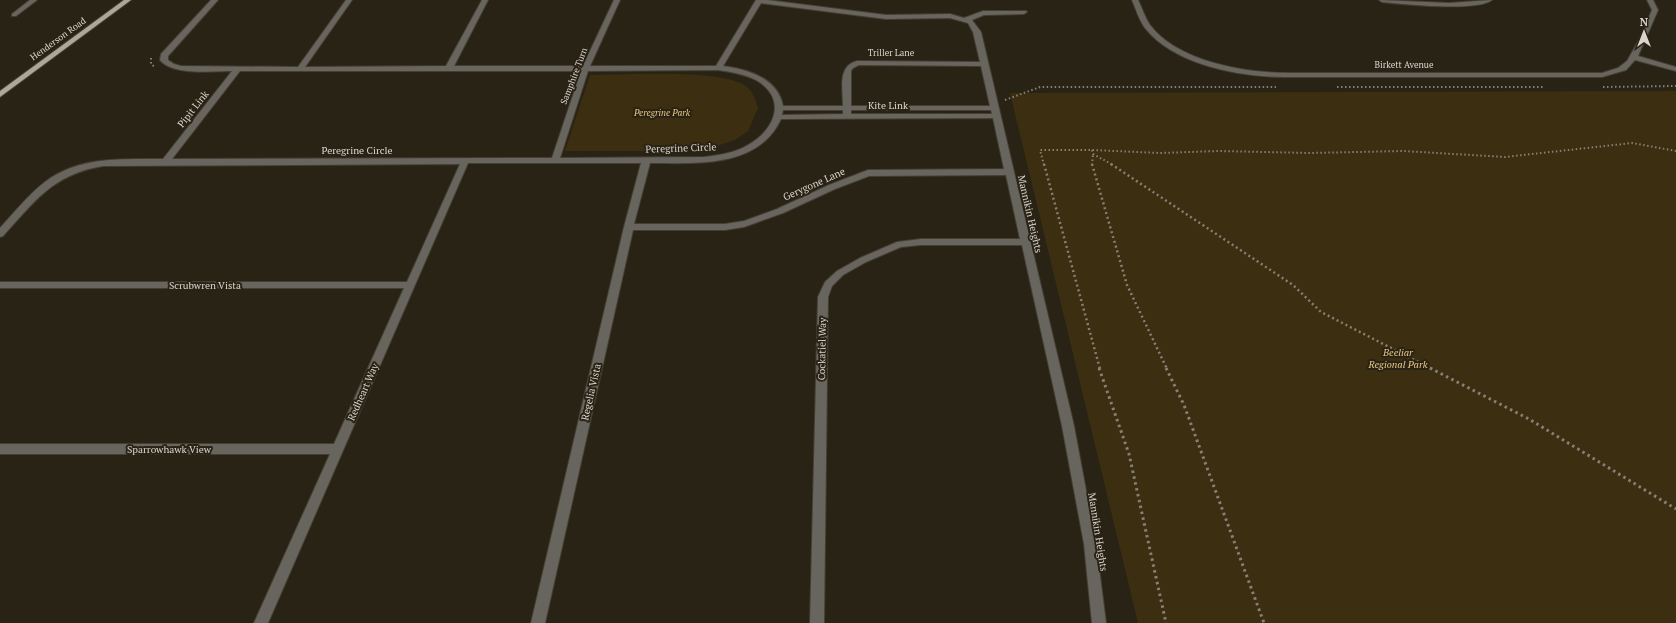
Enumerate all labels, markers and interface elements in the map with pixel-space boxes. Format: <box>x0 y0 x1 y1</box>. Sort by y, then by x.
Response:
north arrow <box>1624 12 1664 52</box>
street label: Henderson Road <box>28 15 88 63</box>
text: N <box>1640 15 1649 29</box>
street label: Samphire Turn <box>558 45 591 106</box>
street label: Triller Lane <box>868 47 915 59</box>
street label: Birkett Avenue <box>1375 59 1434 71</box>
street label: Pipit Link <box>175 87 212 130</box>
street label: Kite Link <box>868 99 909 112</box>
park label: Peregrine Park <box>633 107 691 119</box>
street label: Peregrine Circle <box>645 140 717 156</box>
street label: Peregrine Circle <box>321 144 393 157</box>
street label: Gerygone Lane <box>781 165 847 203</box>
street label: Mannikin Heights <box>1015 174 1045 254</box>
street label: Scrubwren Vista <box>169 279 241 292</box>
street label: Cockatiel Way <box>815 317 829 380</box>
park label: Beeliar Regional Park <box>1367 346 1428 371</box>
street label: Redheart Way <box>345 360 382 423</box>
street label: Regelia Vista <box>578 362 604 422</box>
street label: Sparrowhawk View <box>127 443 212 456</box>
street label: Mannikin Heights <box>1085 492 1111 572</box>

